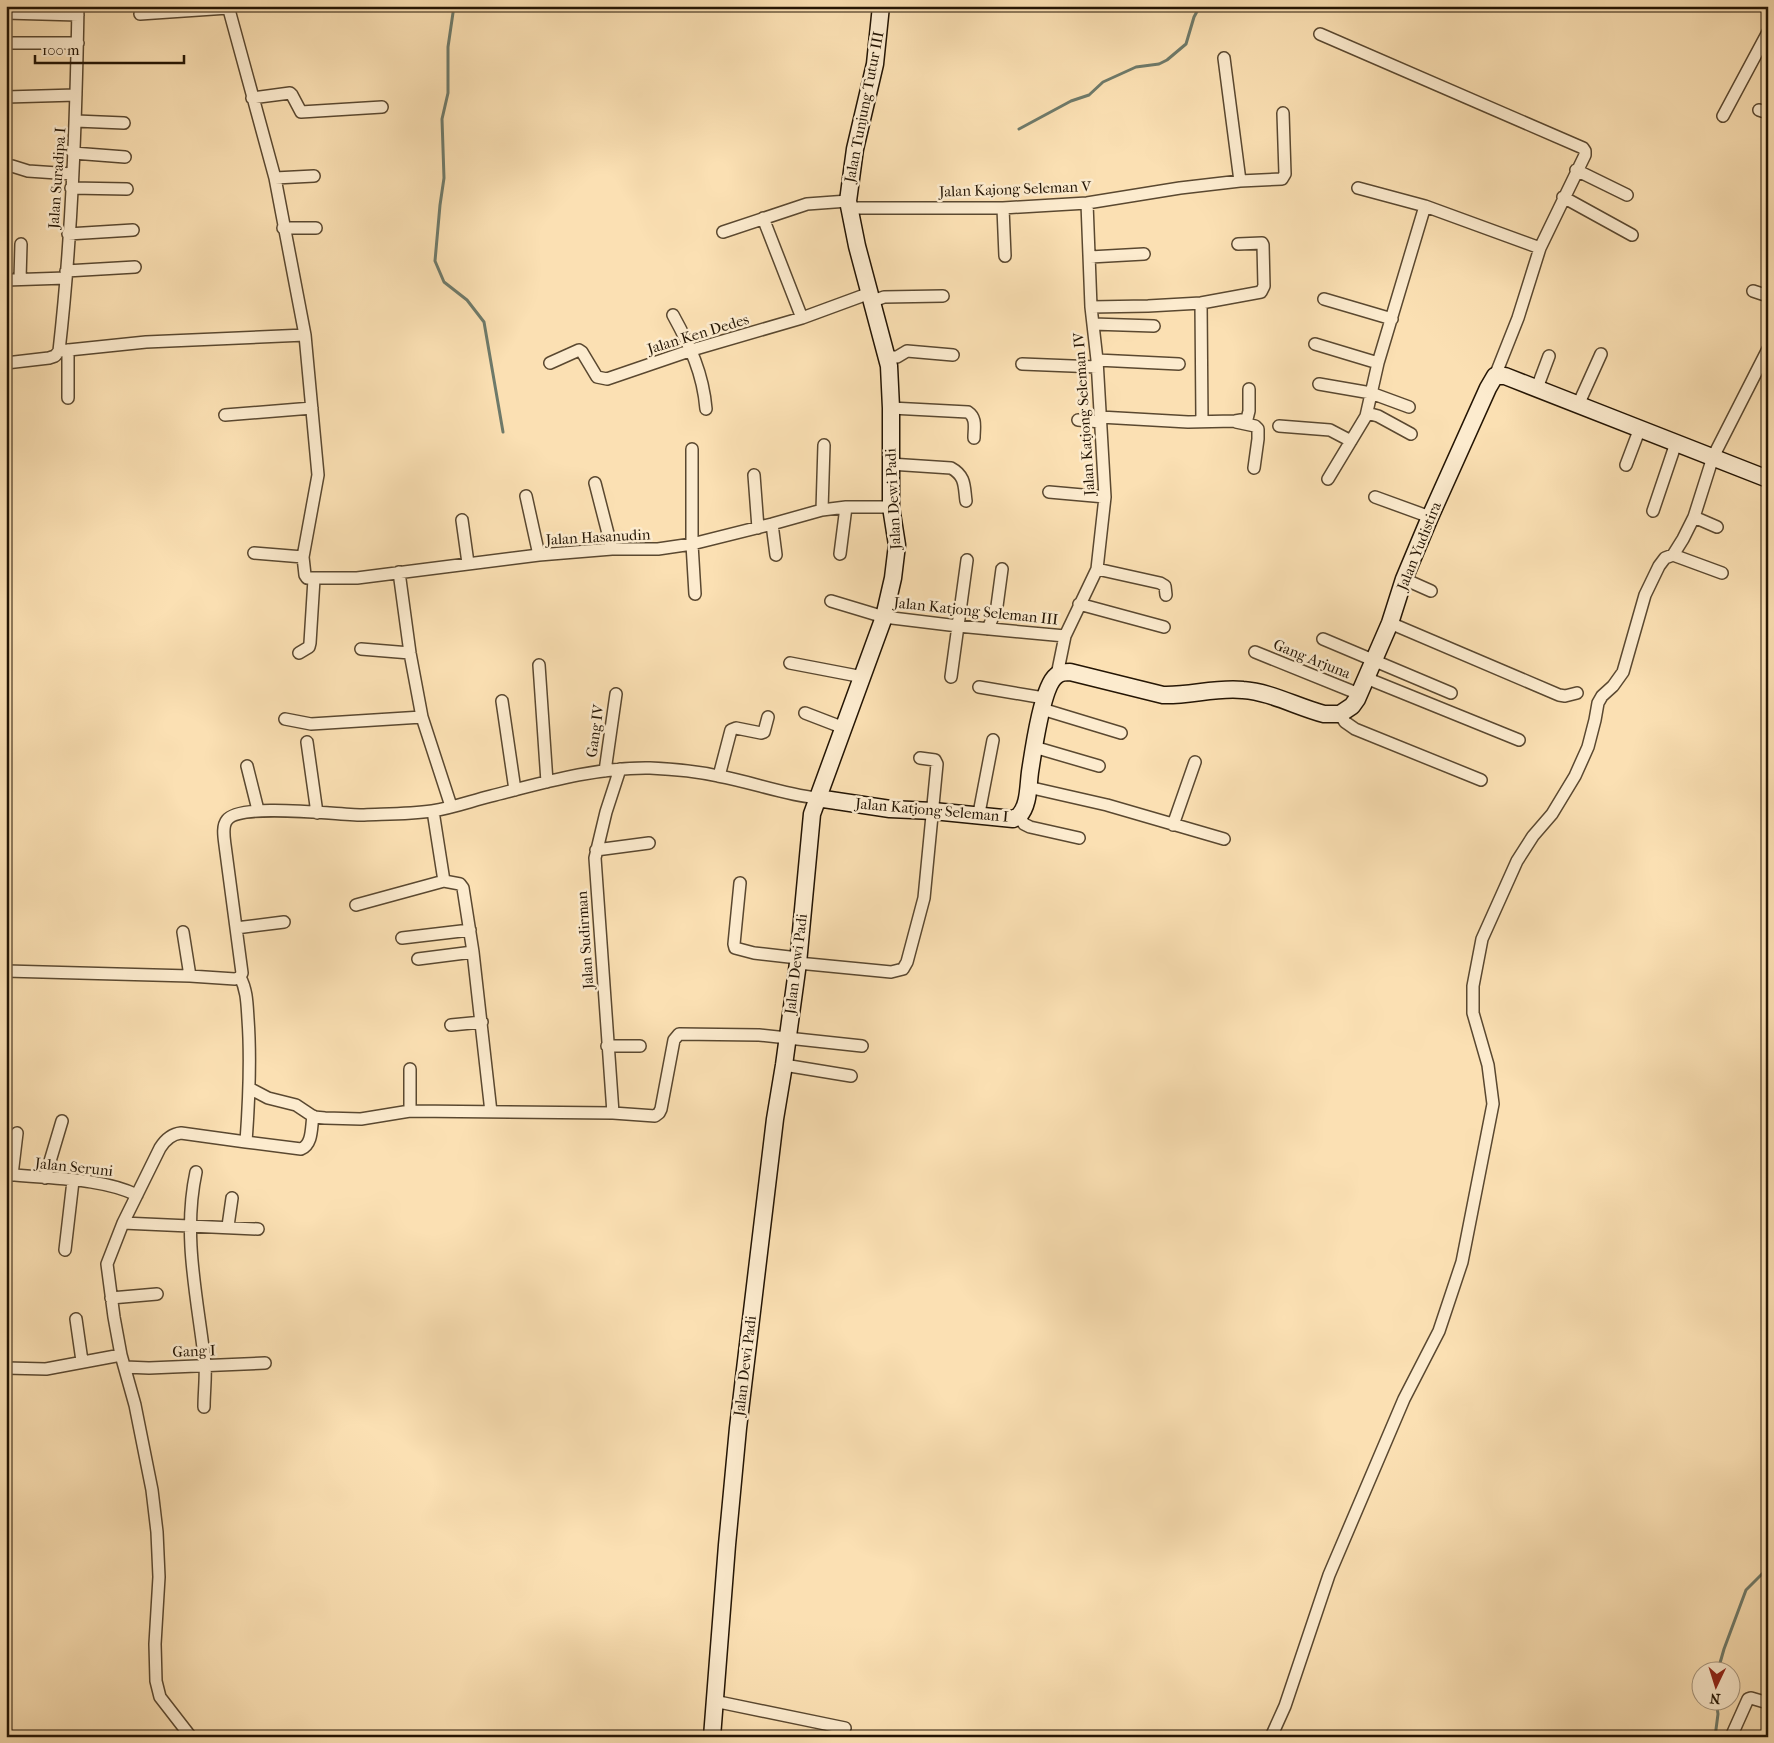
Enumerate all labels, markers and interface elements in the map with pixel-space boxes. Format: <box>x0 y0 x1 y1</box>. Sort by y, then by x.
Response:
street label: Jalan Tunjung Tutur III <box>840 30 888 185</box>
scale bar <box>35 32 184 64</box>
text: 100 m <box>42 41 80 59</box>
street label: Jalan Suradipa I <box>44 127 70 230</box>
street label: Jalan Kajong Seleman V <box>938 177 1093 201</box>
street label: Jalan Ken Dedes <box>644 310 751 358</box>
street label: Jalan Katjong Seleman IV <box>1069 331 1099 497</box>
street label: Jalan Dewi Padi <box>881 447 905 551</box>
street label: Jalan Yudistira <box>1393 498 1445 594</box>
street label: Jalan Hasanudin <box>544 525 651 549</box>
street label: Jalan Katjong Seleman III <box>892 593 1059 629</box>
street label: Gang Arjuna <box>1271 635 1354 683</box>
street label: Gang IV <box>582 702 608 759</box>
street label: Jalan Katjong Seleman I <box>854 794 1009 826</box>
street label: Jalan Sudirman <box>573 890 597 991</box>
street label: Jalan Dewi Padi <box>781 912 811 1016</box>
street label: Jalan Seruni <box>33 1154 115 1180</box>
street label: Jalan Dewi Padi <box>730 1314 760 1418</box>
street label: Gang I <box>172 1341 216 1361</box>
north arrow <box>1692 1660 1742 1710</box>
text: N <box>1709 1690 1721 1707</box>

